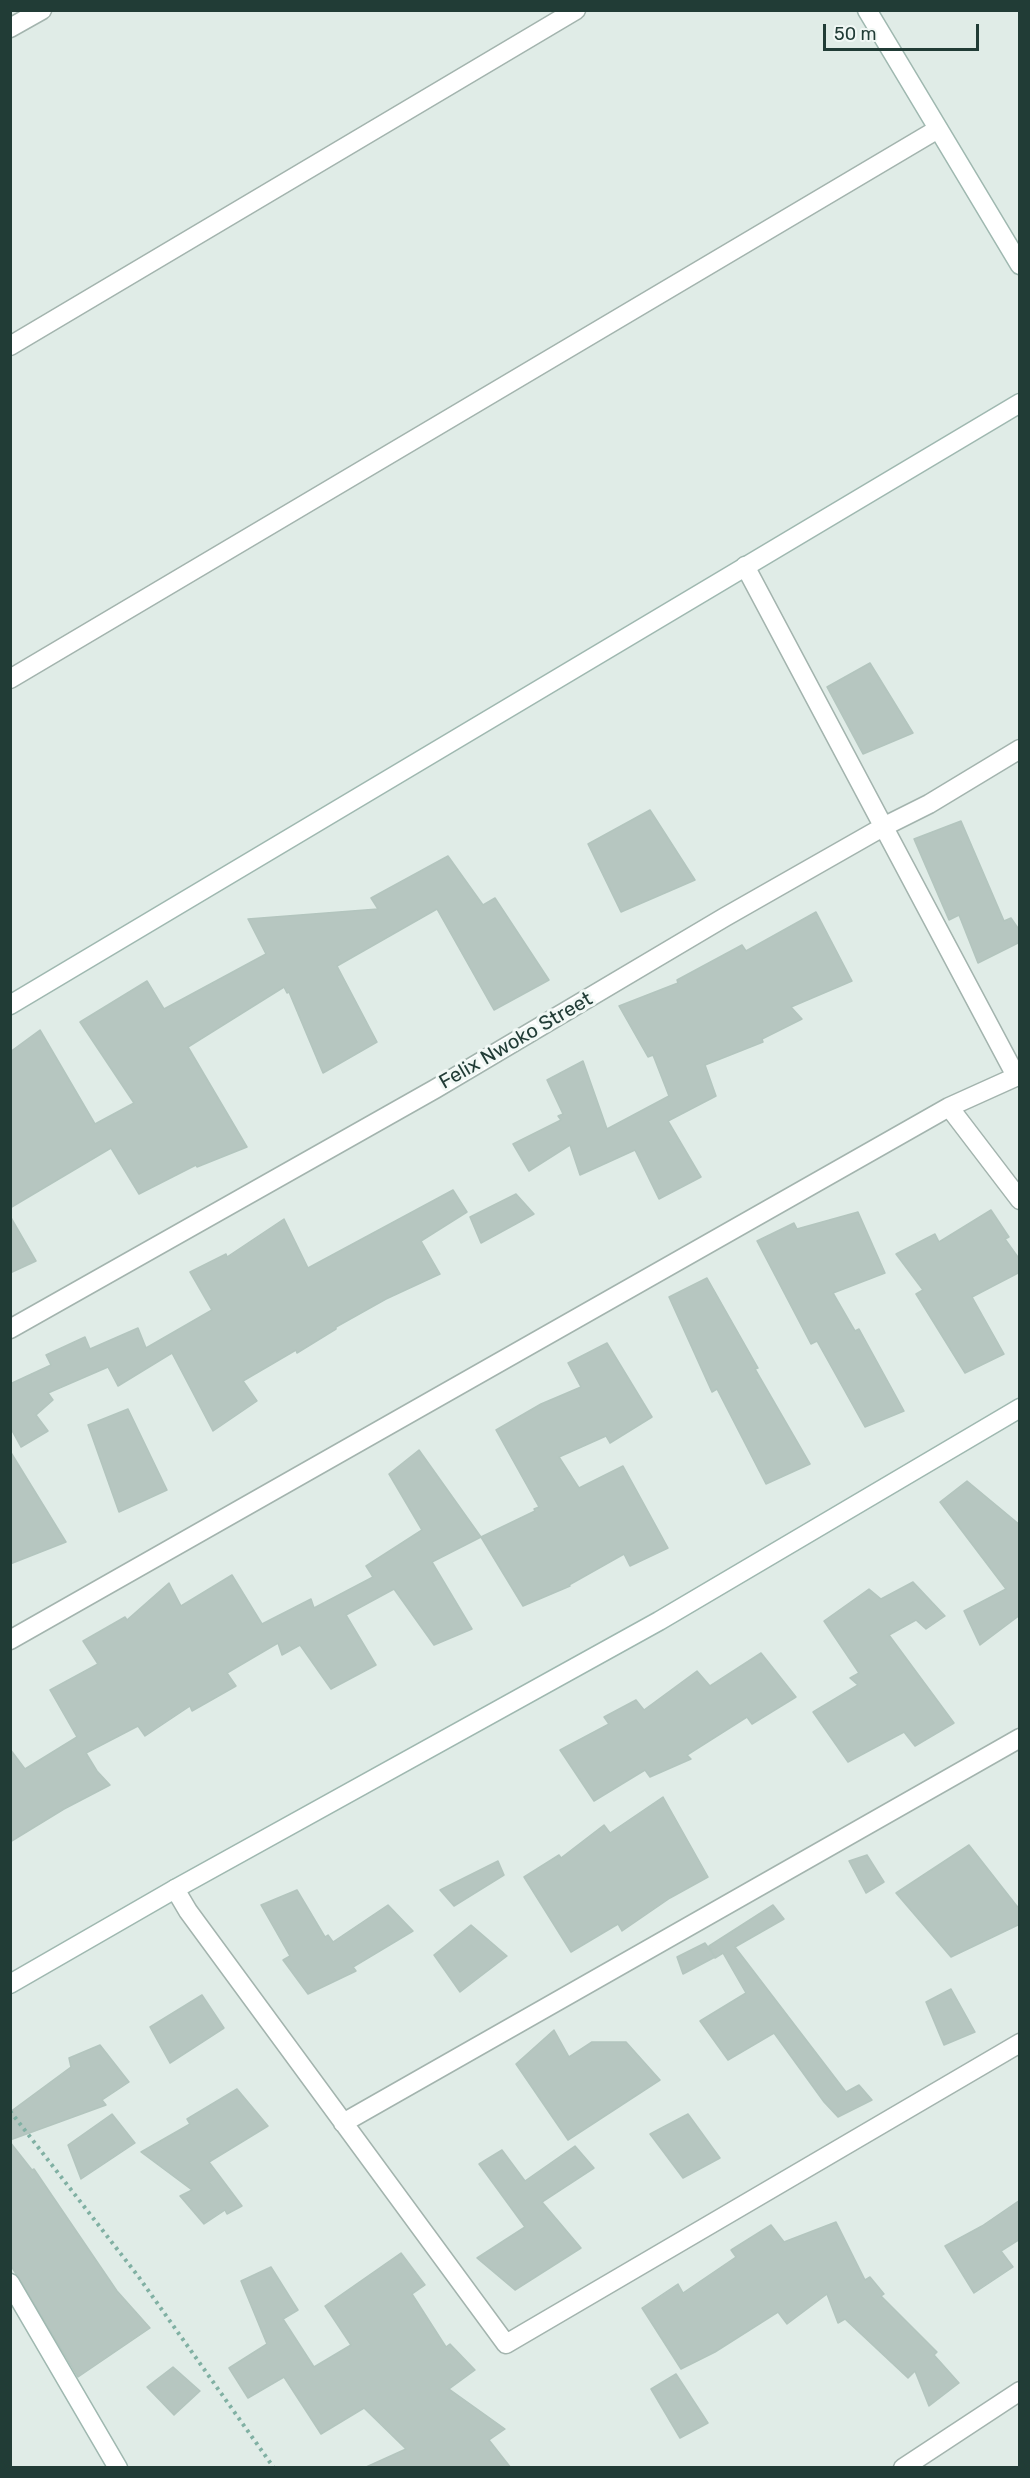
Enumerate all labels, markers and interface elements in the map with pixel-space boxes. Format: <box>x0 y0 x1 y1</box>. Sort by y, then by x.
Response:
scale bar <box>826 12 982 50</box>
text: 50 m <box>834 23 877 45</box>
street label: Felix Nwoko Street <box>435 987 597 1095</box>

